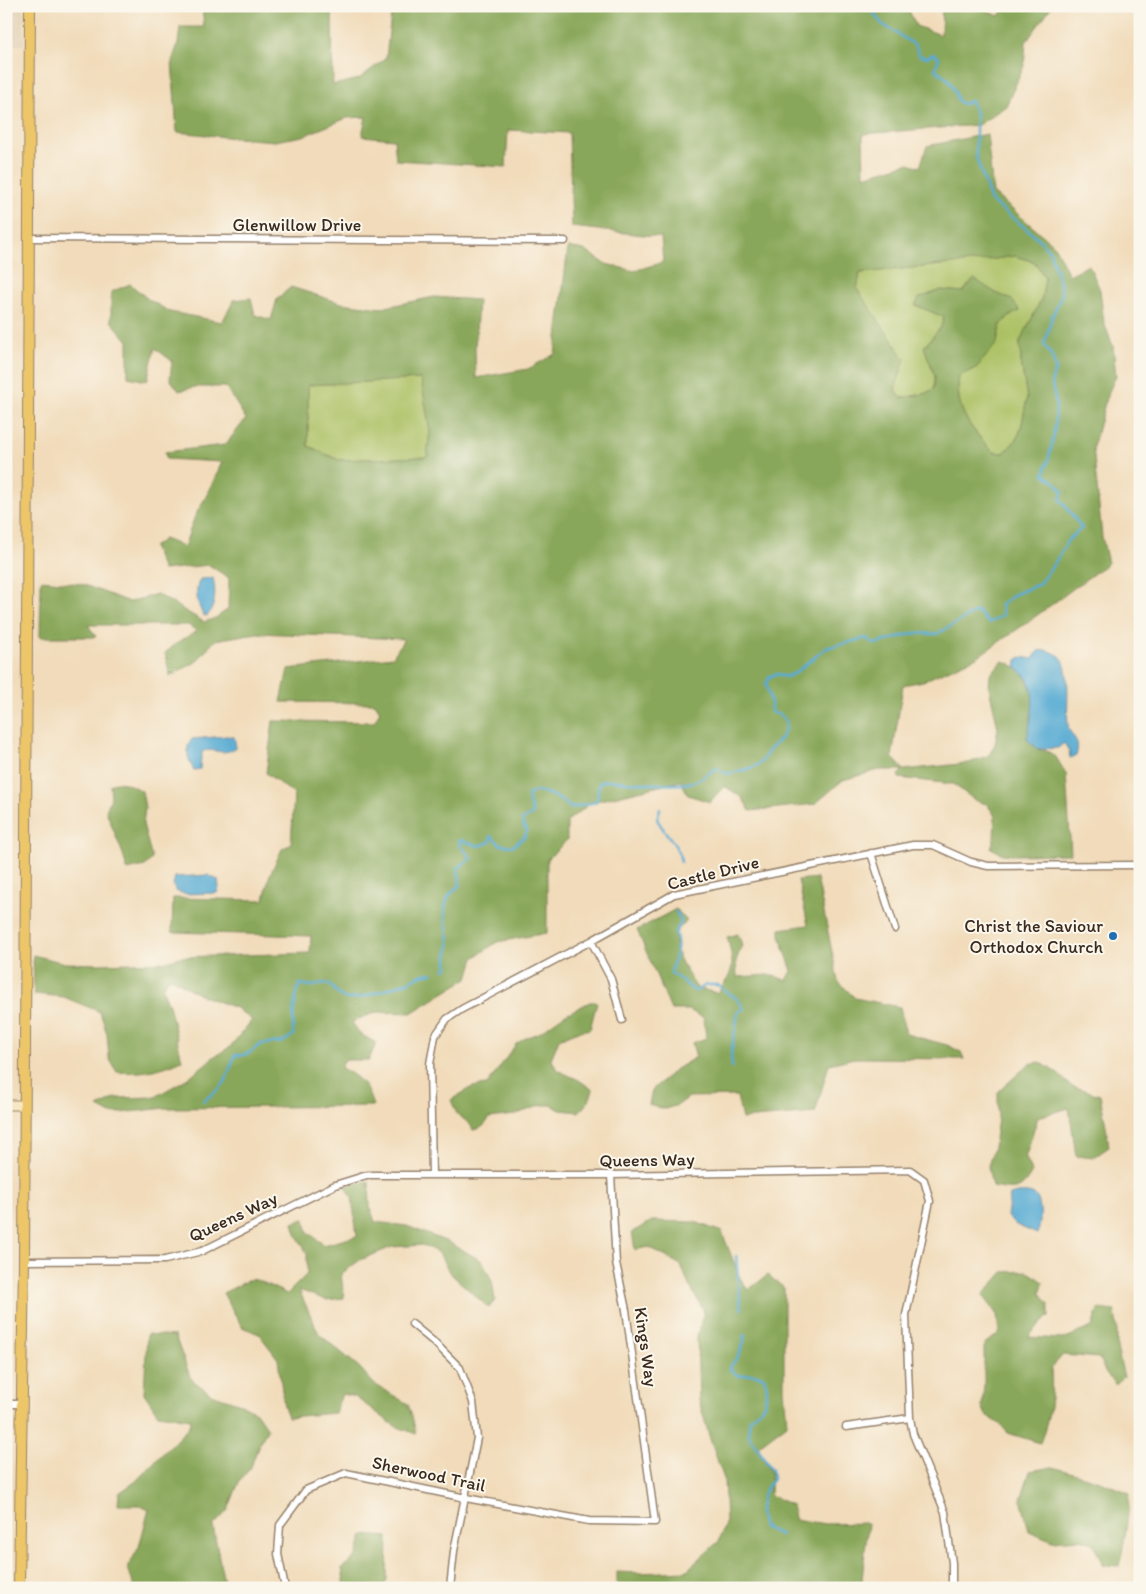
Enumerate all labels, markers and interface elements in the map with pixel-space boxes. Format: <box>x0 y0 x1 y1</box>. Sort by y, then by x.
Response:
street label: Glenwillow Drive <box>233 214 361 236</box>
street label: Castle Drive <box>665 851 761 895</box>
place label: Christ the Saviour Orthodox Church <box>964 915 1103 958</box>
marker: Christ the Saviour Orthodox Church <box>1107 930 1119 942</box>
street label: Queens Way <box>599 1148 695 1172</box>
street label: Queens Way <box>185 1187 281 1247</box>
street label: Kings Way <box>630 1306 663 1389</box>
street label: Sherwood Trail <box>370 1451 488 1497</box>

